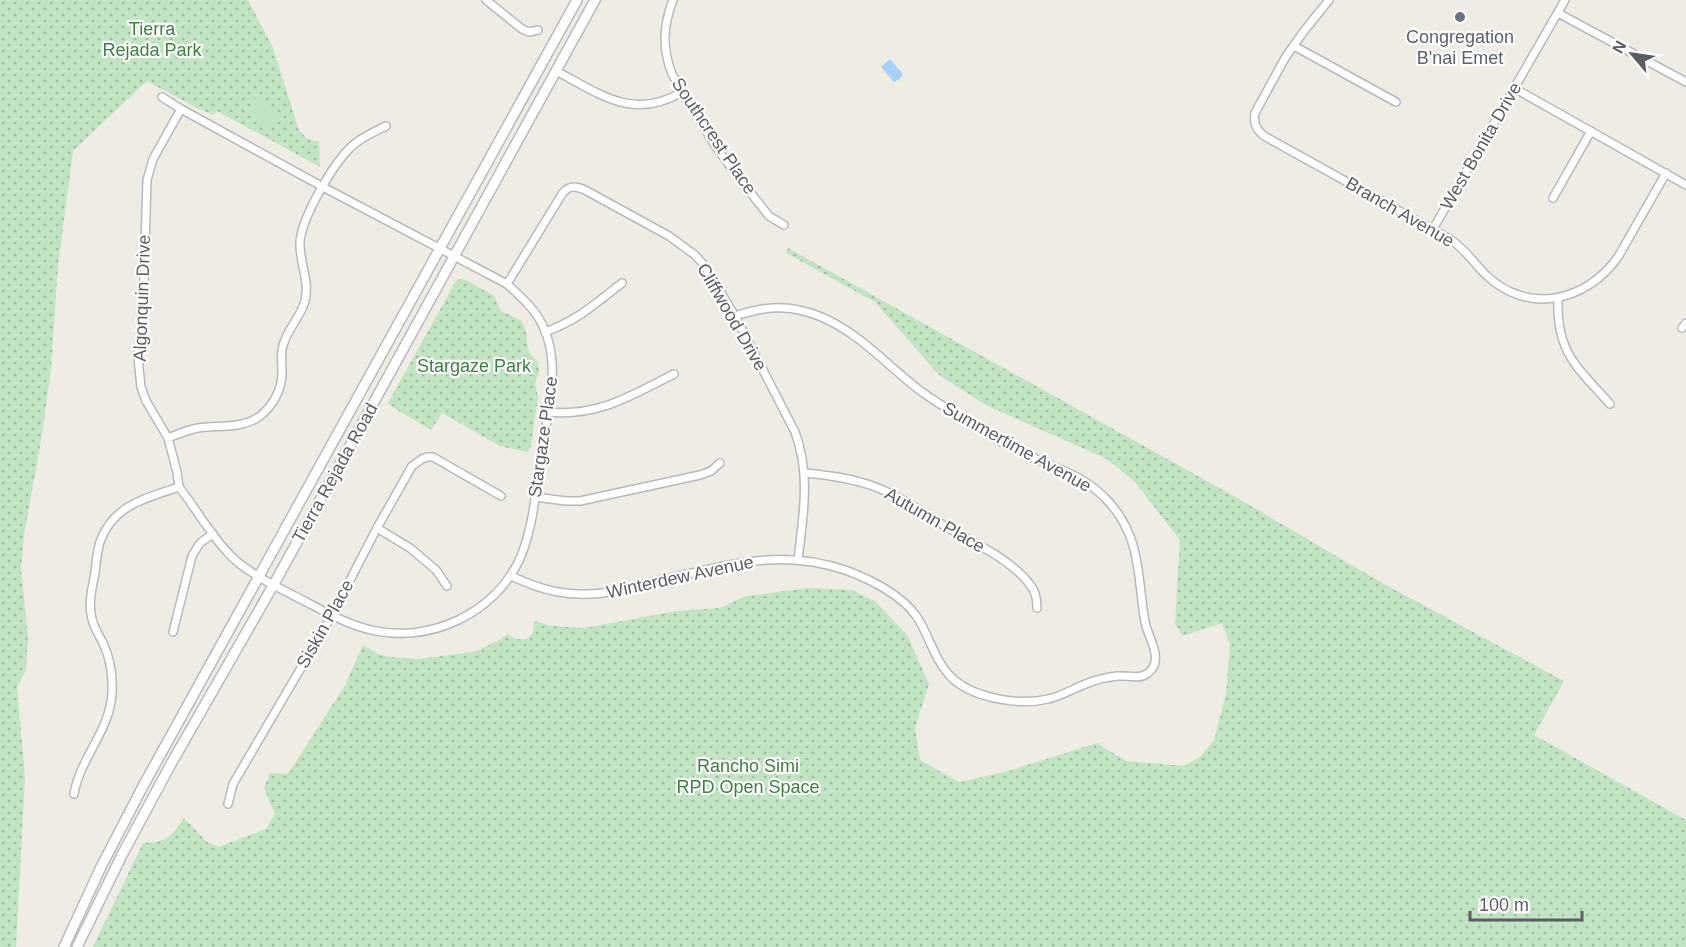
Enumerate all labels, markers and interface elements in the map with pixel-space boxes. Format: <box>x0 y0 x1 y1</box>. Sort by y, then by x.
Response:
marker: Congregation B'nai Emet <box>1453 10 1467 24</box>
park label: Tierra Rejada Park <box>102 19 203 60</box>
north arrow <box>1602 24 1662 84</box>
place label: Congregation B'nai Emet <box>1406 27 1514 68</box>
text: N <box>1609 38 1630 56</box>
street label: Southcrest Place <box>668 74 760 198</box>
street label: West Bonita Drive <box>1436 79 1526 213</box>
street label: Branch Avenue <box>1342 173 1458 251</box>
street label: Algonquin Drive <box>130 234 154 362</box>
street label: Cliffwood Drive <box>693 260 771 374</box>
park label: Stargaze Park <box>417 356 532 376</box>
street label: Stargaze Place <box>525 375 561 499</box>
street label: Summertime Avenue <box>939 398 1095 496</box>
street label: Tierra Rejada Road <box>288 400 382 546</box>
street label: Autumn Place <box>881 483 989 557</box>
street label: Winterdew Avenue <box>605 552 755 602</box>
street label: Siskin Place <box>292 576 358 672</box>
park label: Rancho Simi RPD Open Space <box>676 756 820 797</box>
scale bar <box>1470 884 1582 922</box>
text: 100 m <box>1479 895 1529 915</box>

